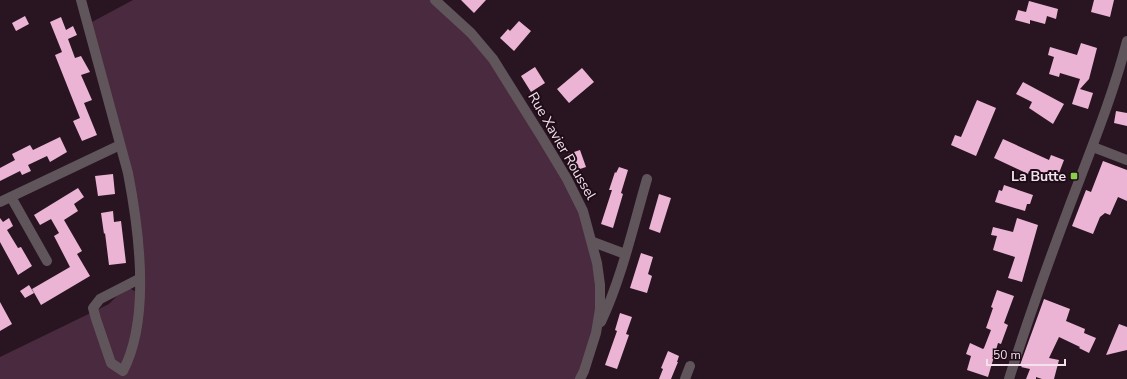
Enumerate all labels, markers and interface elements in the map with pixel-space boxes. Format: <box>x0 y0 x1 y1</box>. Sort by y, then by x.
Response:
street label: Rue Xavier Roussel <box>523 89 601 204</box>
place label: La Butte <box>1011 167 1066 186</box>
marker: La Butte <box>1069 171 1079 181</box>
scale bar <box>987 341 1065 367</box>
text: 50 m <box>993 347 1021 363</box>

